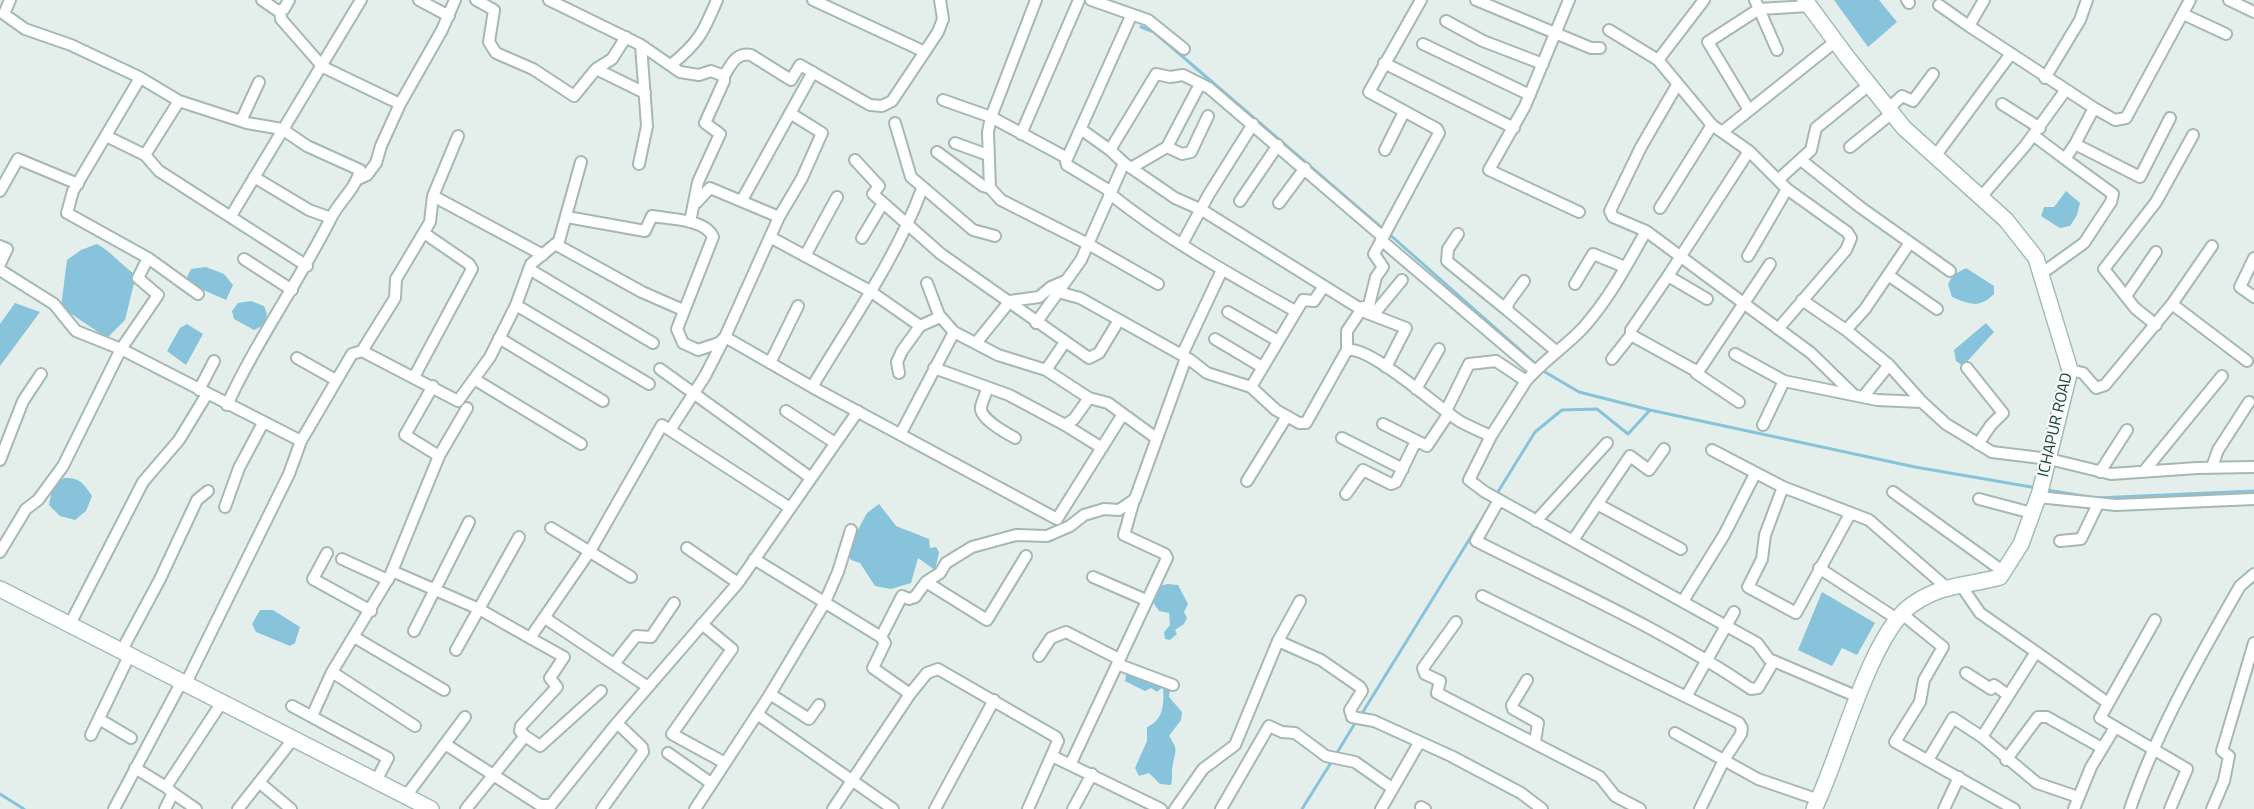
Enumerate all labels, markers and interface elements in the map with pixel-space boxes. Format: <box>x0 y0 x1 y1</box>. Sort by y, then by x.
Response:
street label: ICHAPUR ROAD <box>2035 371 2077 479</box>

